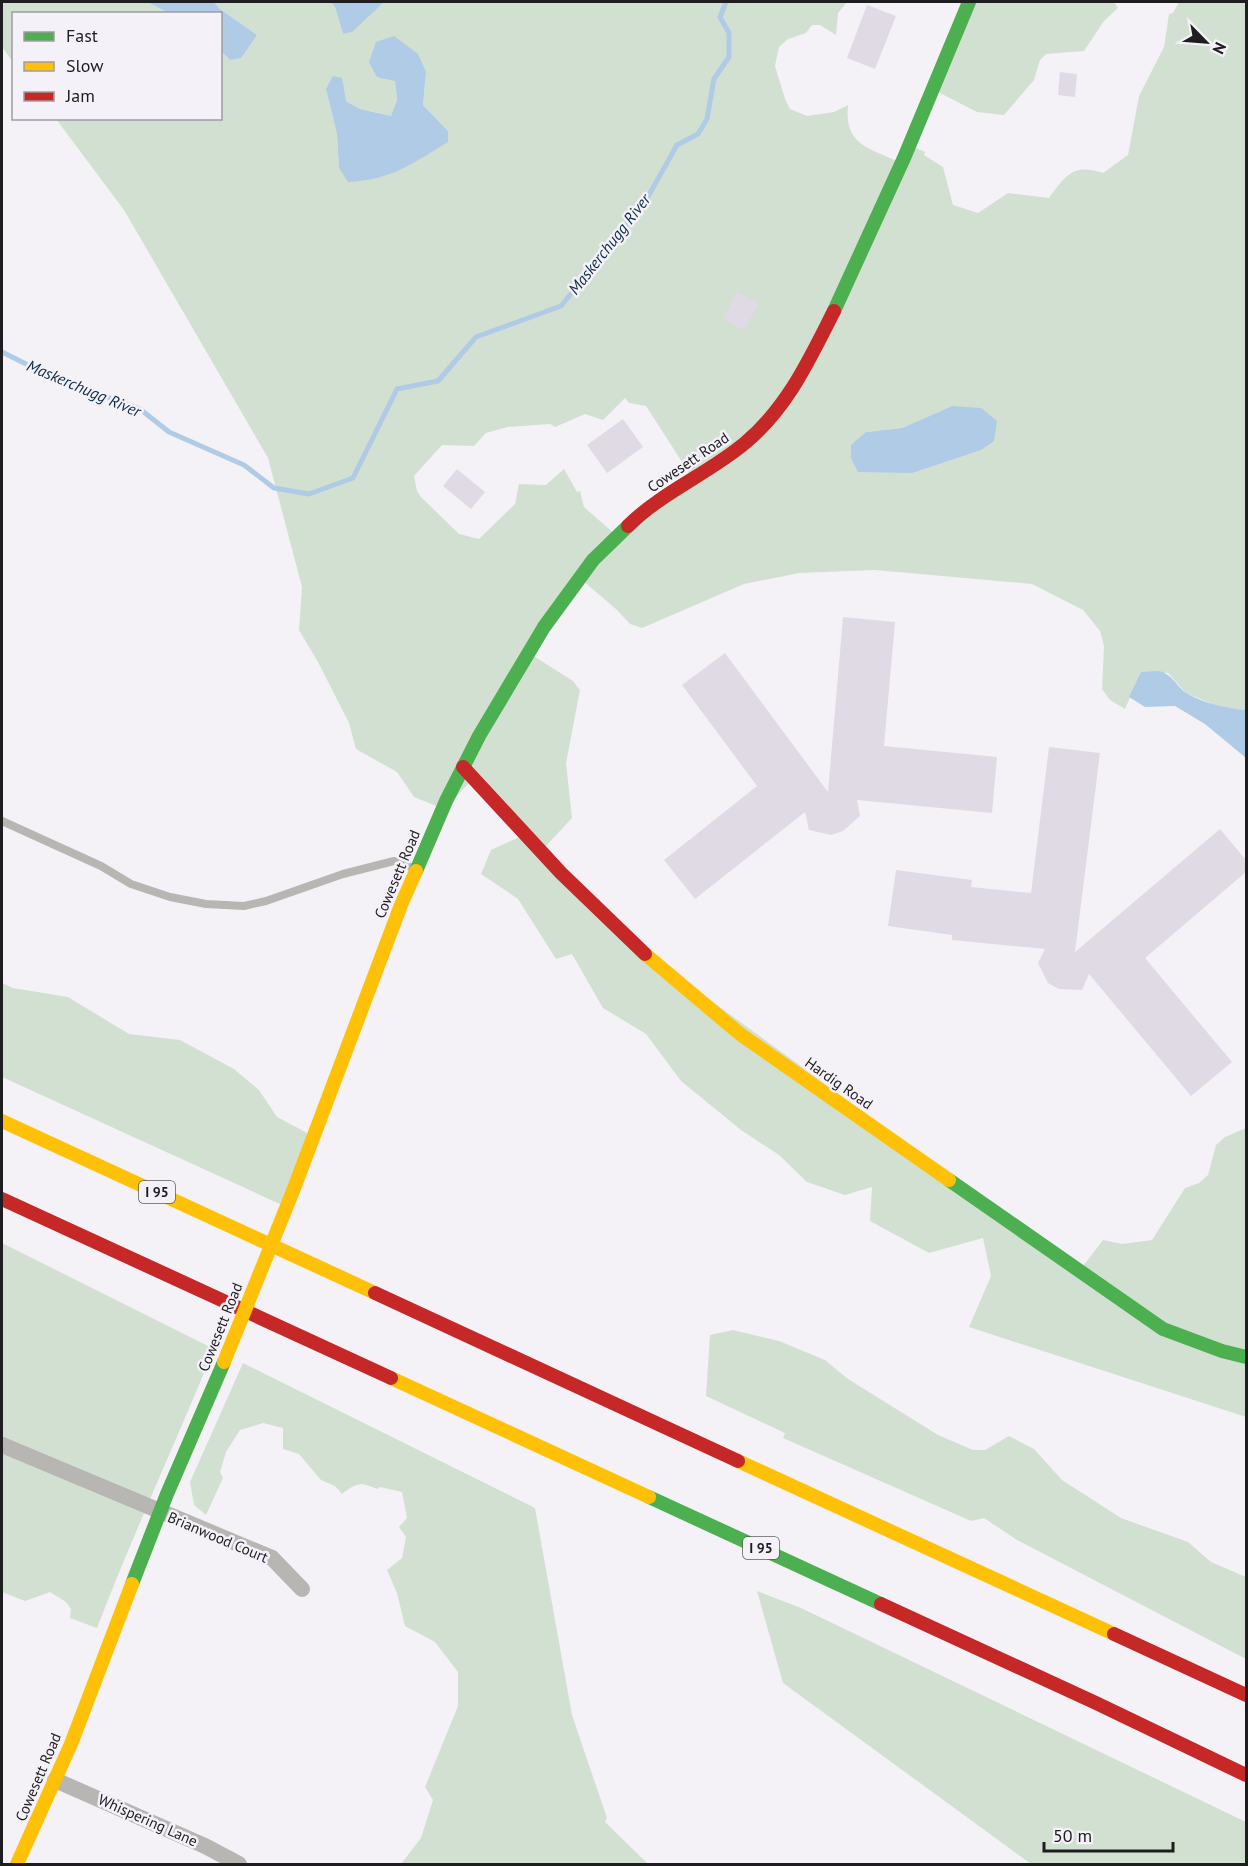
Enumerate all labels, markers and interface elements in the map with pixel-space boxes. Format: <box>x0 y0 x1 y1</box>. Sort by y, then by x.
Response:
legend <box>12 12 222 120</box>
north arrow <box>1176 12 1236 72</box>
text: Fast <box>66 24 98 47</box>
text: N <box>1208 39 1231 57</box>
text: Slow <box>66 54 104 77</box>
text: Jam <box>65 84 95 107</box>
water label: Maskerchugg River <box>564 188 655 298</box>
water label: Maskerchugg River <box>24 355 146 422</box>
street label: Cowesett Road <box>644 428 732 496</box>
street label: Cowesett Road <box>370 827 424 921</box>
street label: Hardig Road <box>801 1053 877 1113</box>
road number: I 95 <box>139 1181 175 1203</box>
street label: Cowesett Road <box>194 1280 246 1374</box>
street label: Brianwood Court <box>165 1507 271 1567</box>
road number: I 95 <box>743 1537 779 1559</box>
street label: Cowesett Road <box>11 1730 65 1824</box>
street label: Whispering Lane <box>95 1790 201 1850</box>
scale bar <box>1044 1815 1173 1853</box>
text: 50 m <box>1053 1824 1092 1847</box>

